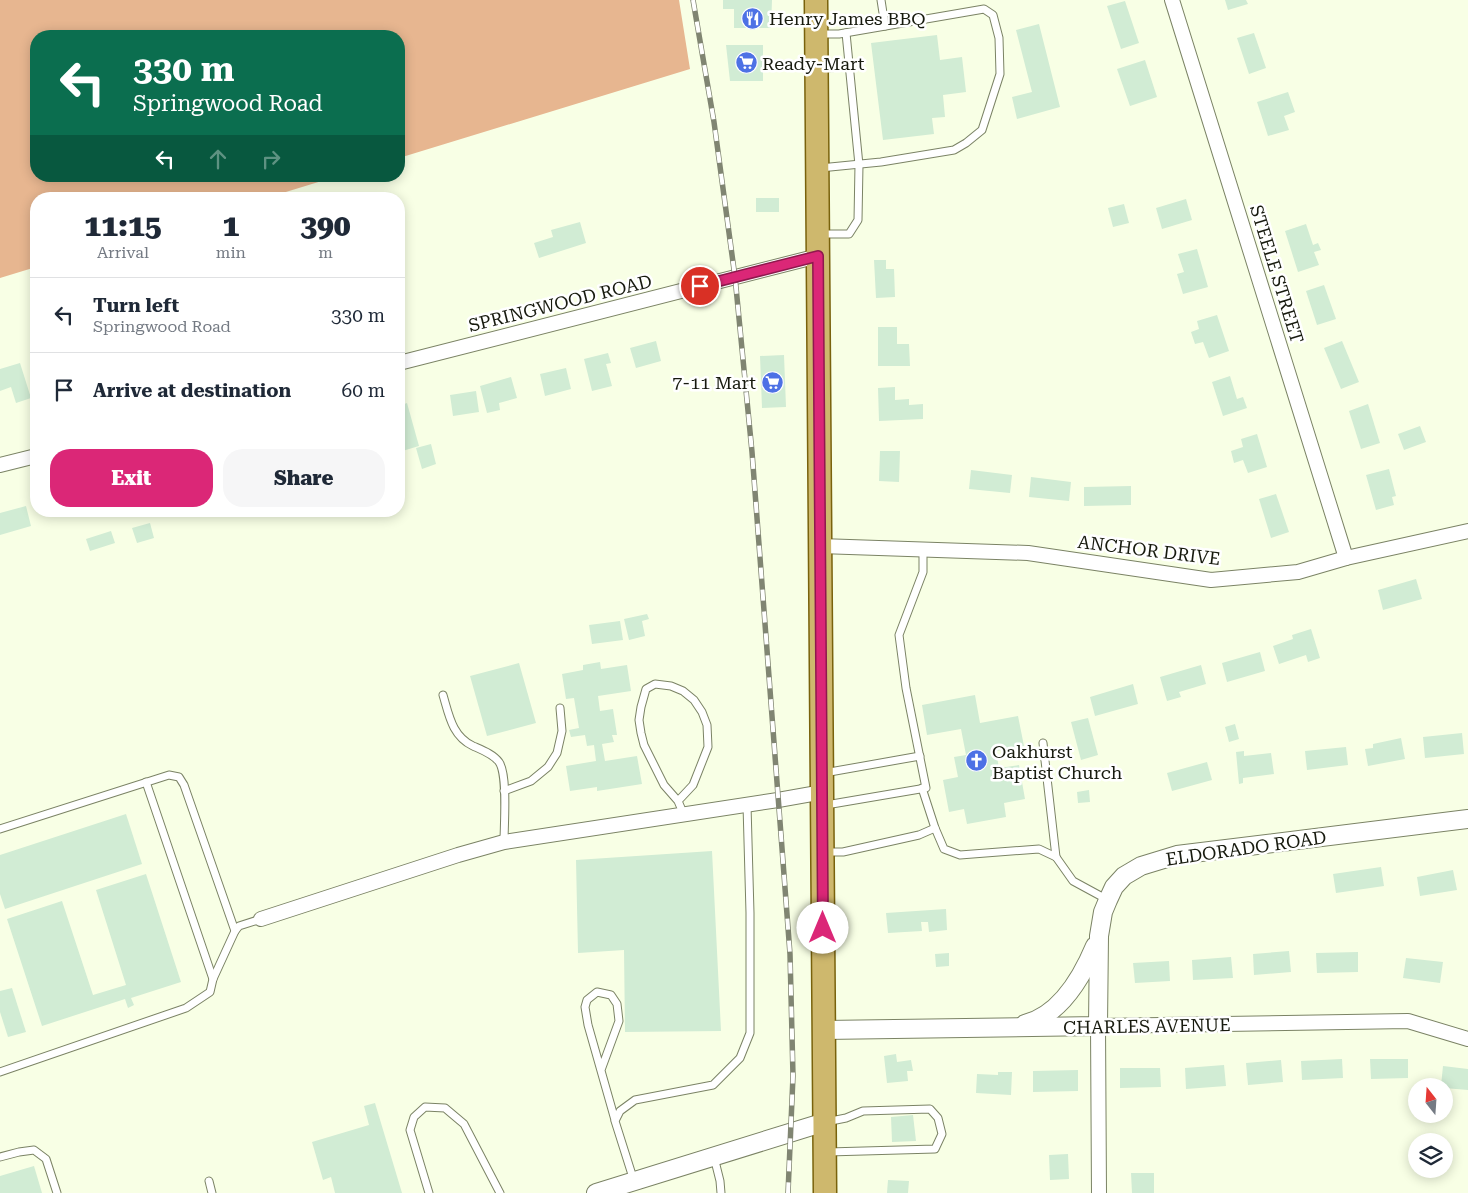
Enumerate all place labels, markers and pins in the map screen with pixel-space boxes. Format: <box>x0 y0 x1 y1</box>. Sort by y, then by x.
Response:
restaurant icon: Henry James BBQ <box>741 6 765 30</box>
place label: Henry James BBQ <box>769 8 926 29</box>
supermarket icon: Ready-Mart <box>734 51 758 75</box>
place label: Ready-Mart <box>762 53 865 74</box>
pin <box>679 265 721 307</box>
supermarket icon: 7-11 Mart <box>760 370 784 394</box>
place label: 7-11 Mart <box>672 372 756 393</box>
place label: Oakhurst Baptist Church <box>992 741 1123 783</box>
church icon: Oakhurst Baptist Church <box>964 749 988 773</box>

